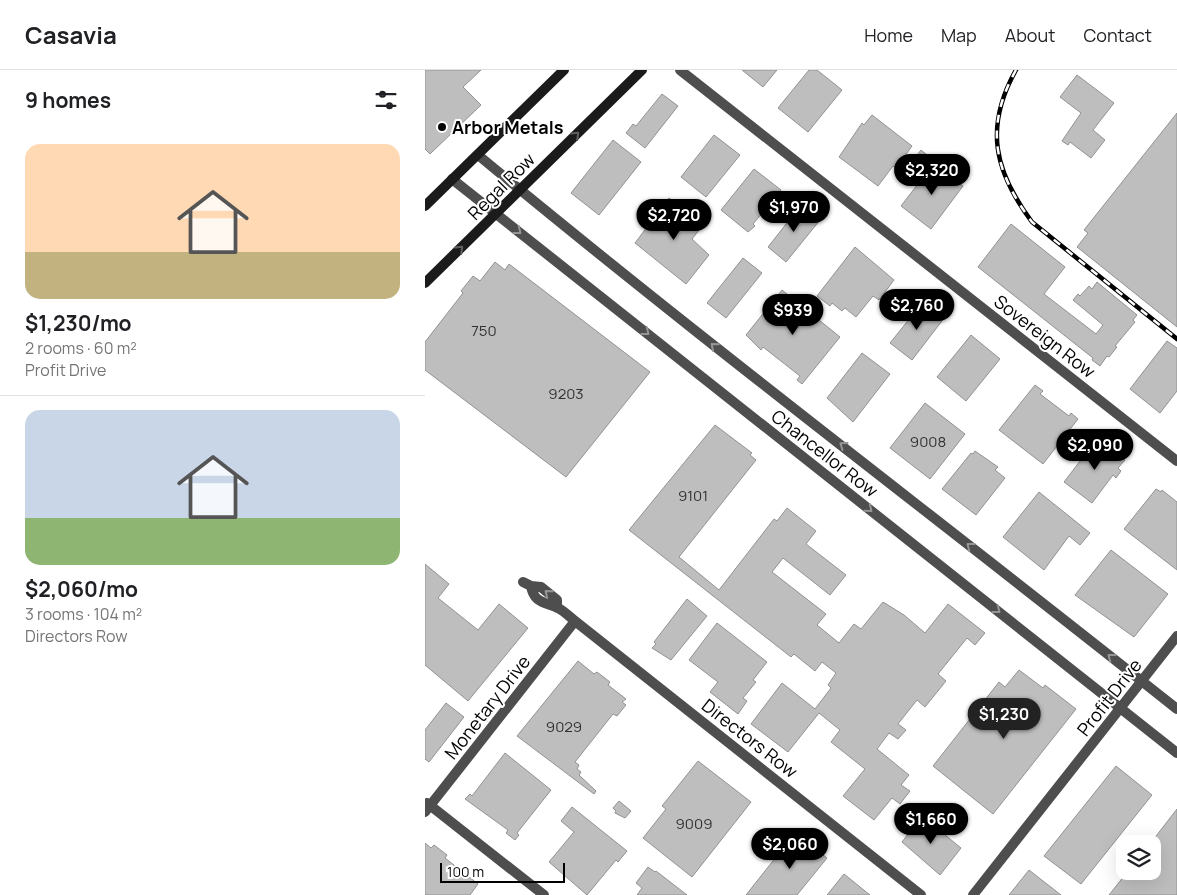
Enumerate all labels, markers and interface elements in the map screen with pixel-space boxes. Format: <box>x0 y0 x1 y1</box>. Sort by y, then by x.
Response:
text: Casavia <box>25 18 117 51</box>
text: Home <box>864 23 913 47</box>
text: Map <box>941 23 977 47</box>
text: About <box>1005 23 1055 47</box>
text: Contact <box>1083 23 1152 47</box>
text: 9 homes <box>25 86 111 114</box>
icon: filters <box>372 86 400 114</box>
place label: Arbor Metals <box>452 115 564 139</box>
marker: Arbor Metals <box>436 121 448 133</box>
one-way arrow <box>570 132 579 141</box>
street label: Regal Row <box>462 147 540 225</box>
pin: $2,320 <box>891 154 973 196</box>
text: $2,320 <box>905 159 959 181</box>
icon: home <box>168 177 258 267</box>
pin: $1,970 <box>753 190 835 233</box>
text: $1,970 <box>769 196 819 218</box>
pin: $2,720 <box>633 198 715 241</box>
text: $2,720 <box>647 204 701 226</box>
one-way arrow <box>512 226 521 234</box>
one-way arrow <box>454 246 463 255</box>
pin: $2,760 <box>876 288 958 331</box>
street label: Sovereign Row <box>989 289 1101 383</box>
pin: $939 <box>763 294 823 336</box>
text: $2,760 <box>890 294 944 316</box>
text: $939 <box>773 299 813 321</box>
text: $1,230/mo <box>25 309 132 337</box>
house number: 750 <box>471 320 497 341</box>
one-way arrow <box>640 326 650 335</box>
text: 2 rooms · 60 m² <box>25 337 137 359</box>
one-way arrow <box>711 343 720 352</box>
text: Profit Drive <box>25 359 106 381</box>
house number: 9203 <box>548 383 584 404</box>
street label: Chancellor Row <box>767 404 883 502</box>
pin: $2,090 <box>1054 428 1136 471</box>
house number: 9008 <box>910 431 946 452</box>
text: $2,090 <box>1067 434 1123 456</box>
icon: home <box>168 442 258 532</box>
one-way arrow <box>839 442 849 451</box>
house number: 9101 <box>678 485 708 506</box>
one-way arrow <box>863 504 872 512</box>
one-way arrow <box>967 544 976 552</box>
text: $2,060/mo <box>25 575 138 603</box>
one-way arrow <box>545 590 554 598</box>
text: 3 rooms · 104 m² <box>25 603 142 625</box>
one-way arrow <box>991 604 1000 612</box>
text: Directors Row <box>25 625 127 647</box>
street label: Monetary Drive <box>439 650 535 764</box>
street label: Profit Drive <box>1071 654 1147 740</box>
one-way arrow <box>1108 655 1117 663</box>
street label: Directors Row <box>697 693 803 783</box>
pin: $1,230 <box>963 698 1045 740</box>
text: $1,230 <box>979 703 1029 725</box>
house number: 9029 <box>546 716 582 737</box>
pin: $1,660 <box>890 802 972 845</box>
text: $1,660 <box>905 808 957 830</box>
house number: 9009 <box>676 813 712 834</box>
pin: $2,060 <box>749 828 831 870</box>
text: $2,060 <box>762 833 818 855</box>
map controls <box>1116 835 1161 880</box>
button: layers <box>1116 835 1161 880</box>
scale bar <box>440 860 565 883</box>
text: 100 m <box>447 862 484 881</box>

